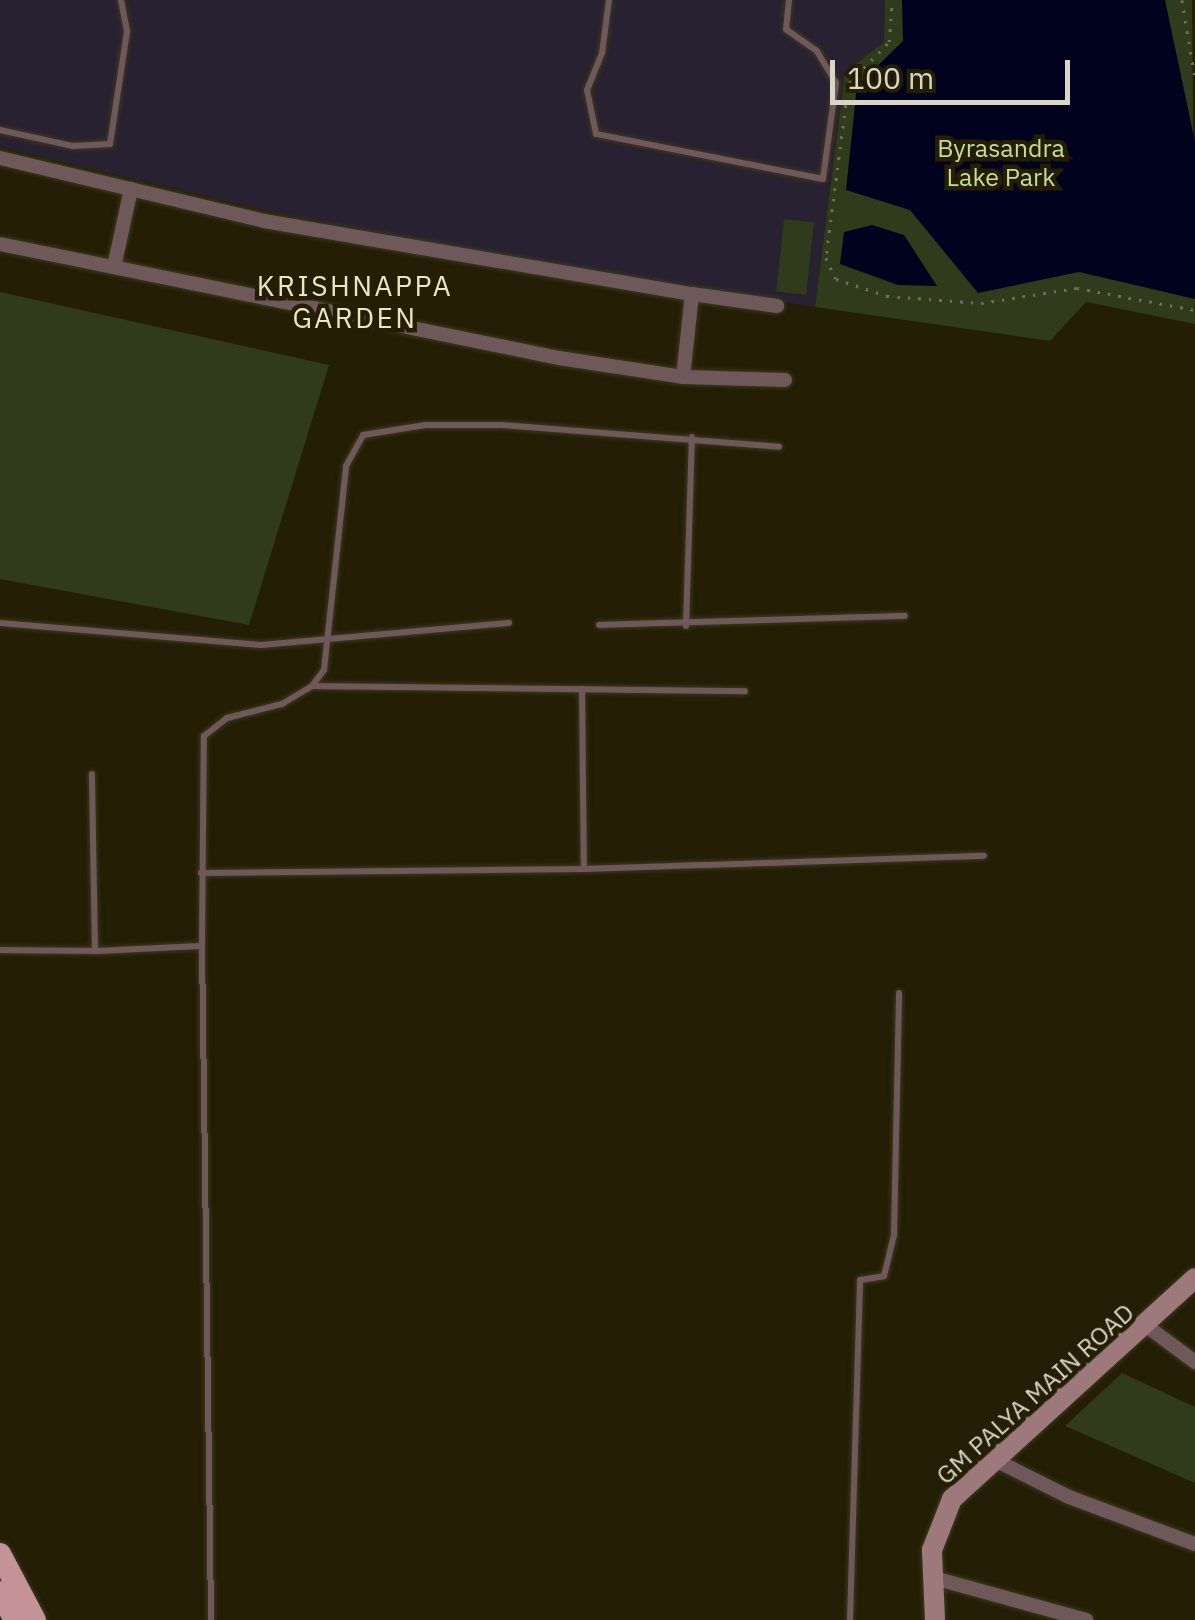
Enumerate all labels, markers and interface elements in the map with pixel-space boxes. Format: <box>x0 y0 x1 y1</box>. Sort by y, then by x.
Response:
scale bar <box>835 40 1075 102</box>
text: 100 m <box>847 58 934 97</box>
park label: Byrasandra Lake Park <box>937 134 1065 193</box>
district label: KRISHNAPPA GARDEN <box>257 269 453 335</box>
street label: GM PALYA MAIN ROAD <box>930 1297 1140 1491</box>

